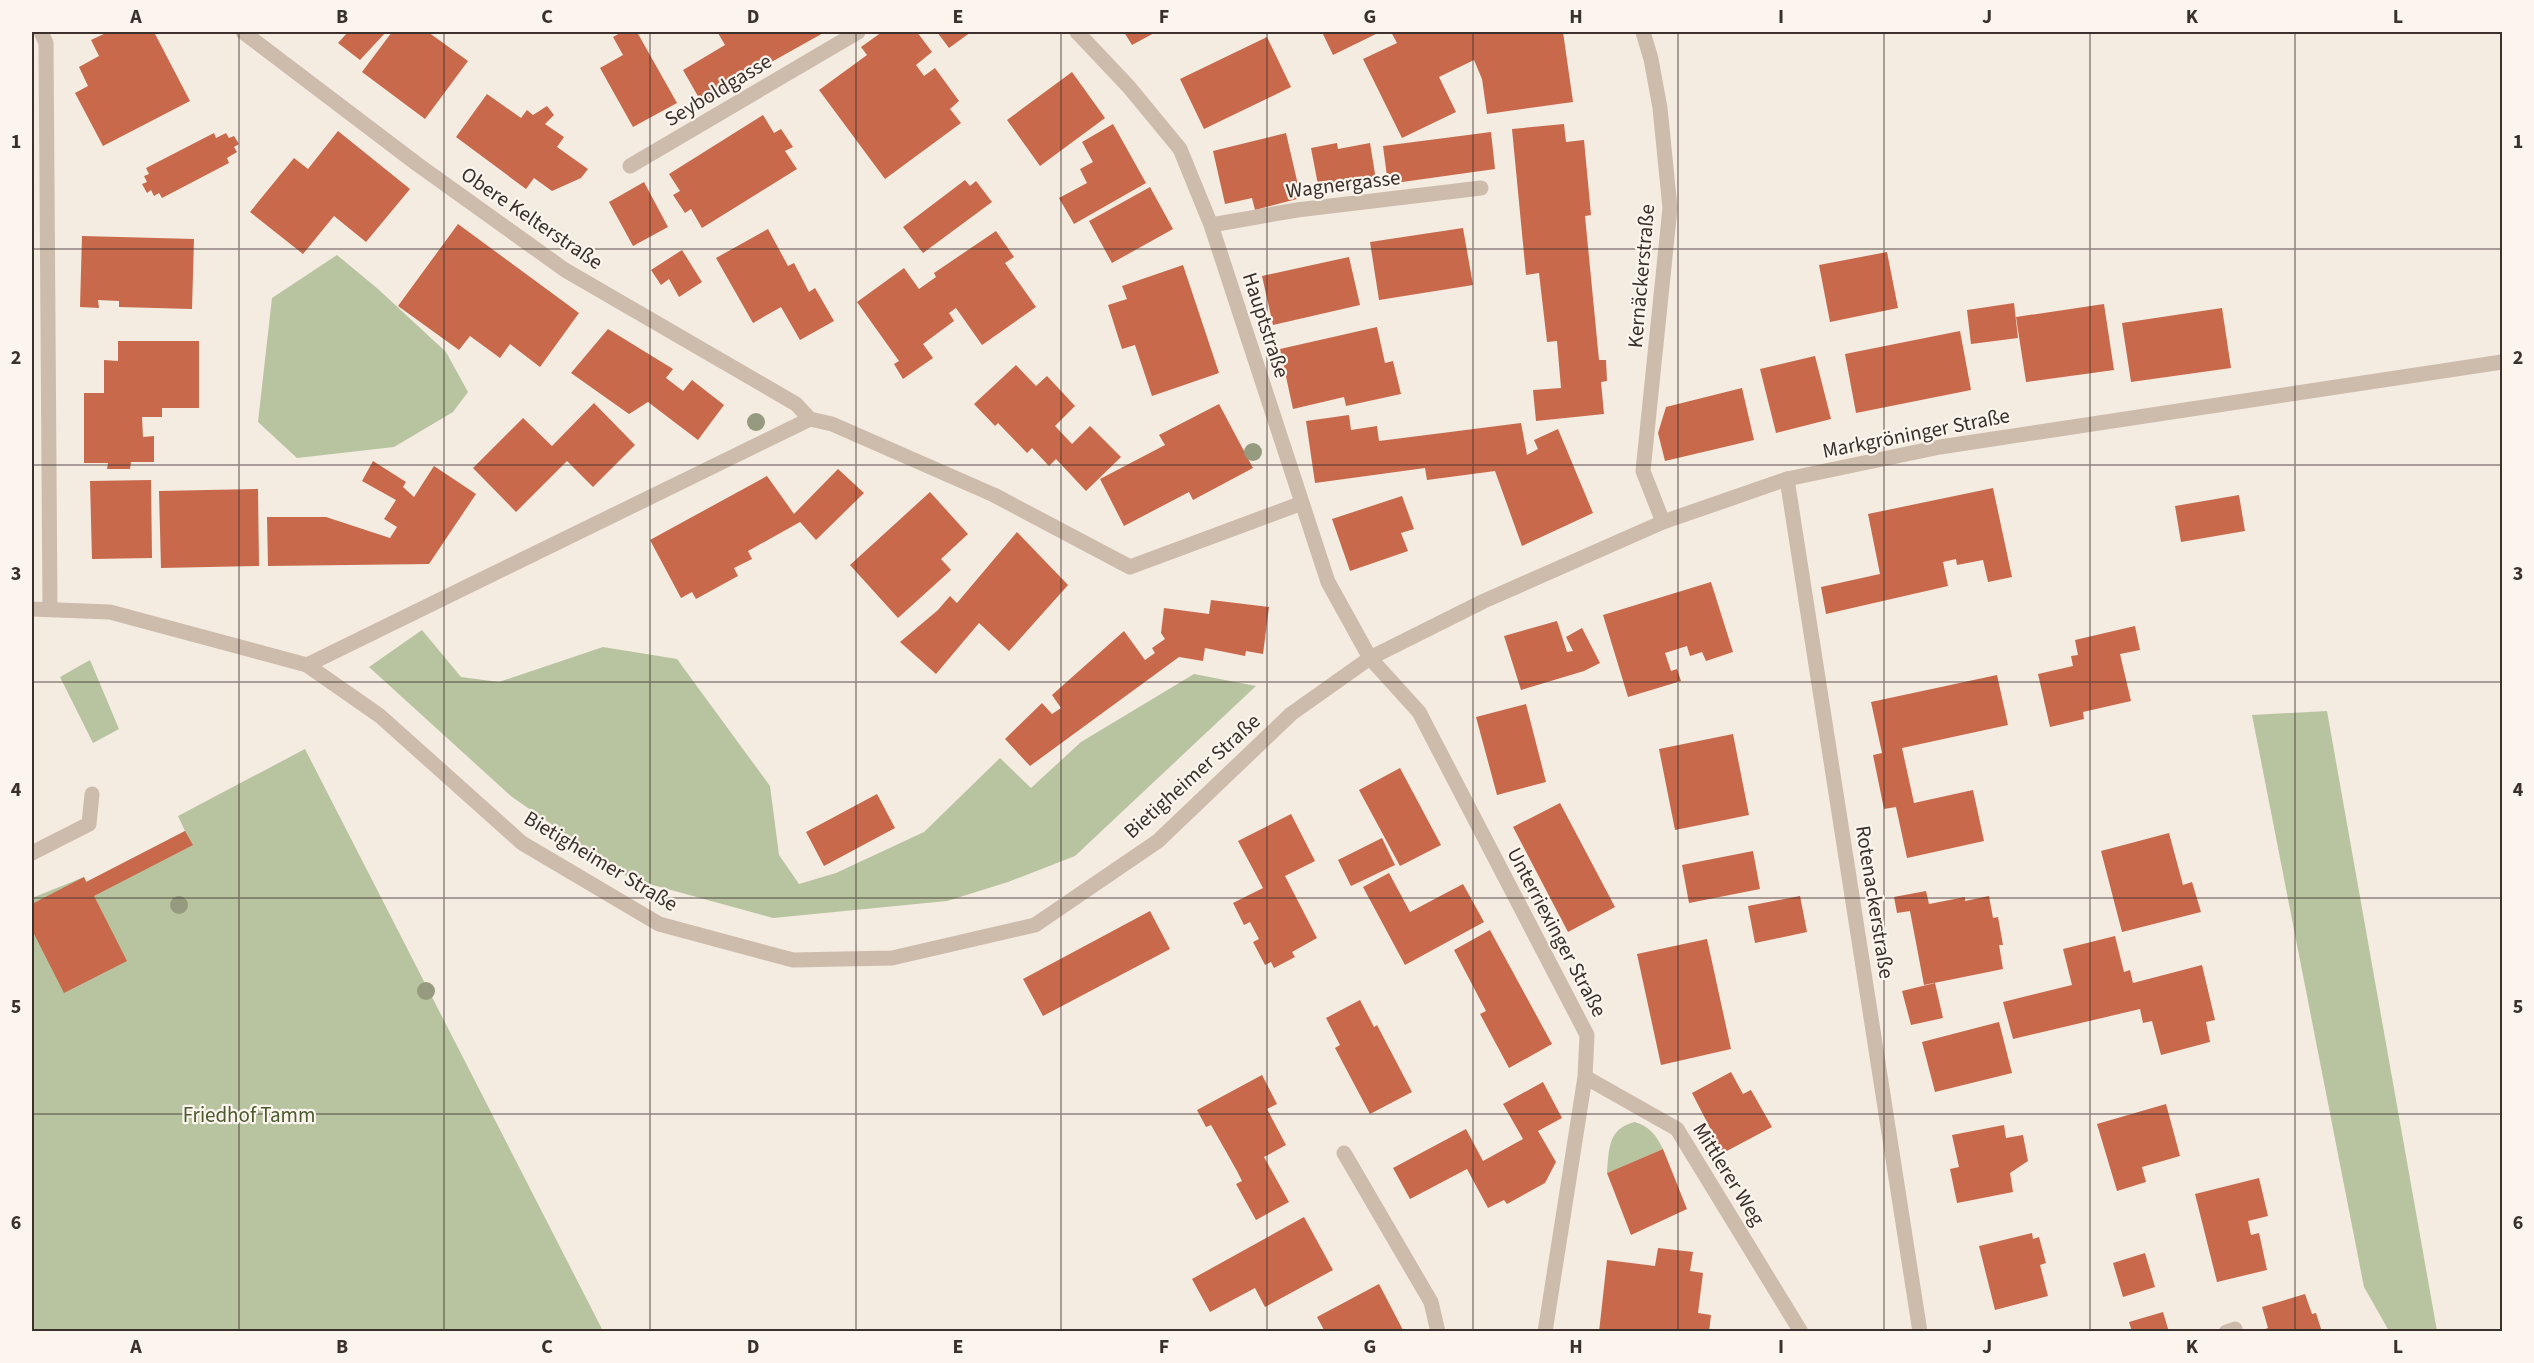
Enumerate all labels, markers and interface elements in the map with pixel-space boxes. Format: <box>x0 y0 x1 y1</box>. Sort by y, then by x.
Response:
text: A <box>129 3 142 31</box>
text: B <box>336 3 348 31</box>
text: C <box>541 3 553 31</box>
text: D <box>747 3 759 31</box>
text: E <box>953 3 963 31</box>
text: F <box>1159 3 1169 31</box>
text: G <box>1364 3 1376 31</box>
text: H <box>1569 3 1583 31</box>
text: I <box>1778 3 1784 31</box>
text: J <box>1982 3 1992 31</box>
text: K <box>2186 3 2199 31</box>
text: L <box>2393 3 2403 31</box>
street label: Seyboldgasse <box>659 46 777 134</box>
text: 1 <box>11 128 21 156</box>
text: 1 <box>2513 128 2523 156</box>
street label: Obere Kelterstraße <box>455 159 609 277</box>
street label: Wagnergasse <box>1284 162 1402 206</box>
street label: Kernäckerstraße <box>1620 203 1662 349</box>
street label: Hauptstraße <box>1235 268 1297 382</box>
text: 2 <box>11 344 21 372</box>
text: 2 <box>2513 344 2523 372</box>
street label: Markgröninger Straße <box>1820 400 2012 466</box>
text: 3 <box>11 560 21 588</box>
text: 3 <box>2513 560 2523 588</box>
street label: Bietigheimer Straße <box>1117 706 1267 846</box>
text: 4 <box>11 776 22 804</box>
text: 4 <box>2513 776 2524 804</box>
street label: Bietigheimer Straße <box>518 803 684 919</box>
street label: Rotenackerstraße <box>1848 823 1902 981</box>
street label: Unterriexinger Straße <box>1500 842 1614 1022</box>
text: 5 <box>11 993 21 1021</box>
text: 5 <box>2513 993 2523 1021</box>
park label: Friedhof Tamm <box>183 1100 315 1130</box>
street label: Mittlerer Weg <box>1685 1117 1773 1232</box>
text: 6 <box>11 1209 21 1237</box>
text: 6 <box>2513 1209 2523 1237</box>
text: A <box>129 1333 142 1361</box>
text: B <box>336 1333 348 1361</box>
text: C <box>541 1333 553 1361</box>
text: D <box>747 1333 759 1361</box>
text: E <box>953 1333 963 1361</box>
text: F <box>1159 1333 1169 1361</box>
text: G <box>1364 1333 1376 1361</box>
text: H <box>1569 1333 1583 1361</box>
text: I <box>1778 1333 1784 1361</box>
text: J <box>1982 1333 1992 1361</box>
text: K <box>2186 1333 2199 1361</box>
text: L <box>2393 1333 2403 1361</box>

